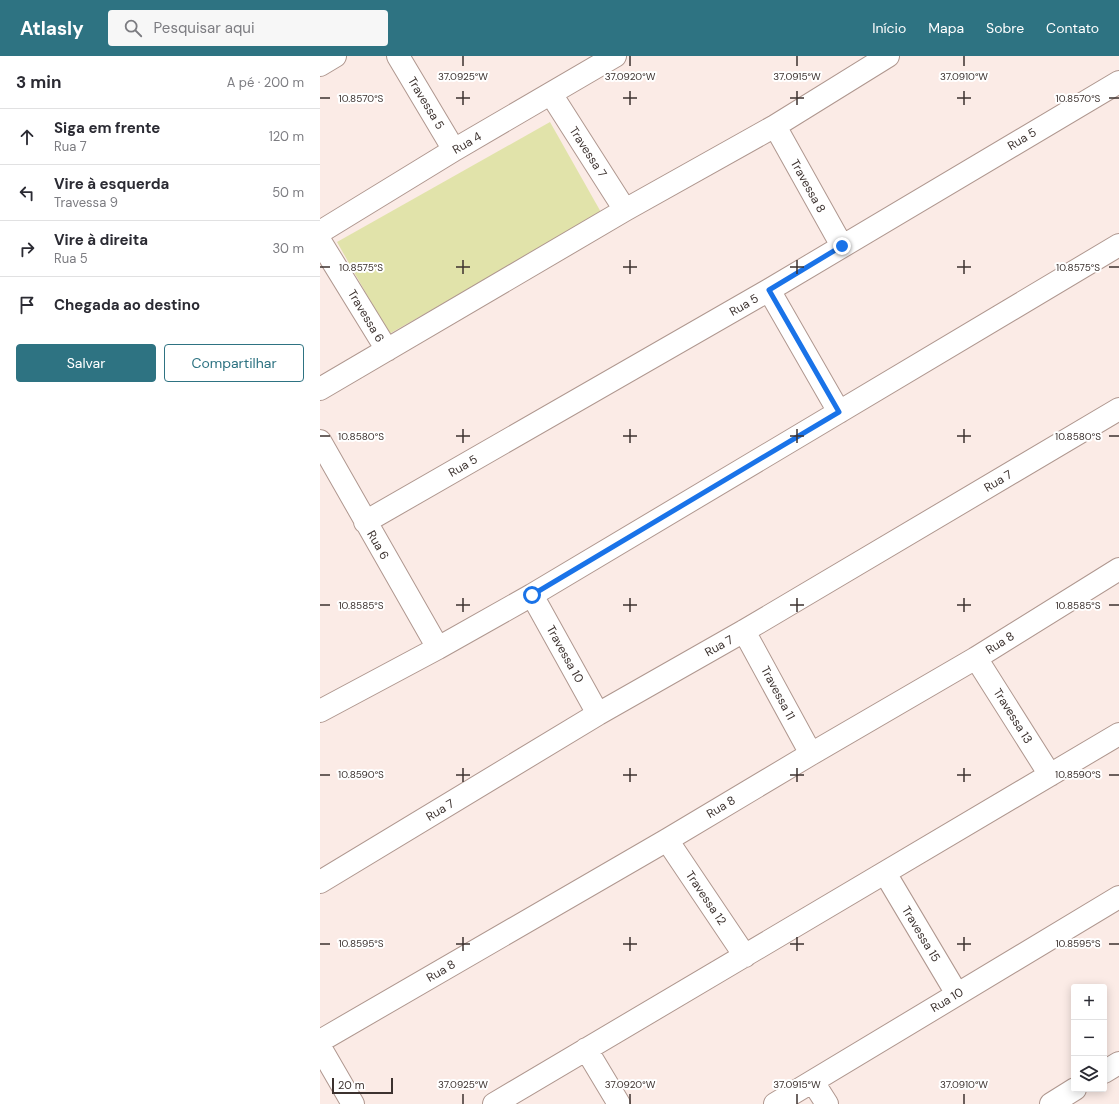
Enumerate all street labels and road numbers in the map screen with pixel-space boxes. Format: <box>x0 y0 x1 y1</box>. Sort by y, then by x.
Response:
street label: Travessa 5 <box>404 74 448 132</box>
street label: Travessa 7 <box>566 123 610 181</box>
street label: Rua 5 <box>1005 124 1039 154</box>
street label: Rua 4 <box>450 128 484 158</box>
street label: Travessa 8 <box>787 156 829 216</box>
street label: Travessa 6 <box>344 287 388 345</box>
street label: Rua 5 <box>727 290 761 320</box>
street label: Rua 5 <box>446 451 480 481</box>
street label: Rua 7 <box>981 466 1015 496</box>
street label: Rua 6 <box>363 527 393 563</box>
street label: Travessa 10 <box>543 622 587 686</box>
street label: Rua 8 <box>983 628 1017 658</box>
street label: Rua 7 <box>702 632 736 660</box>
street label: Travessa 11 <box>757 663 799 723</box>
street label: Travessa 13 <box>990 685 1036 747</box>
street label: Rua 8 <box>704 792 738 822</box>
street label: Rua 7 <box>423 795 457 825</box>
street label: Travessa 12 <box>682 868 730 928</box>
street label: Travessa 15 <box>898 903 944 965</box>
street label: Rua 8 <box>424 956 458 986</box>
street label: Rua 10 <box>928 984 966 1016</box>

